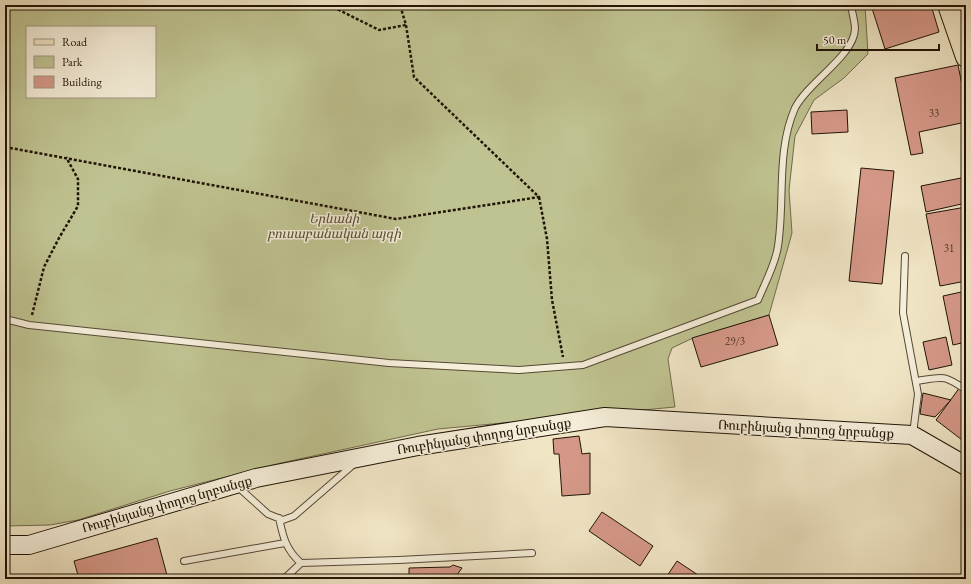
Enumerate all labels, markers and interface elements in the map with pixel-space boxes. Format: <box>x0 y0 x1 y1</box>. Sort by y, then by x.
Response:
legend <box>26 26 156 98</box>
scale bar <box>817 26 939 52</box>
text: 50 m <box>823 32 847 48</box>
text: Road <box>62 34 88 50</box>
text: Park <box>62 54 83 70</box>
text: Building <box>62 74 103 90</box>
house number: 33 <box>929 106 939 120</box>
park label: Երևանի բուսաբանական այգի <box>267 210 401 242</box>
house number: 31 <box>944 241 954 255</box>
house number: 29/3 <box>725 334 745 348</box>
street label: Ռուբինյանց փողոց նրբանցք <box>396 414 572 458</box>
street label: Ռուբինյանց փողոց նրբանցք <box>718 416 894 442</box>
street label: Ռուբինյանց փողոց նրբանցք <box>80 472 254 536</box>

